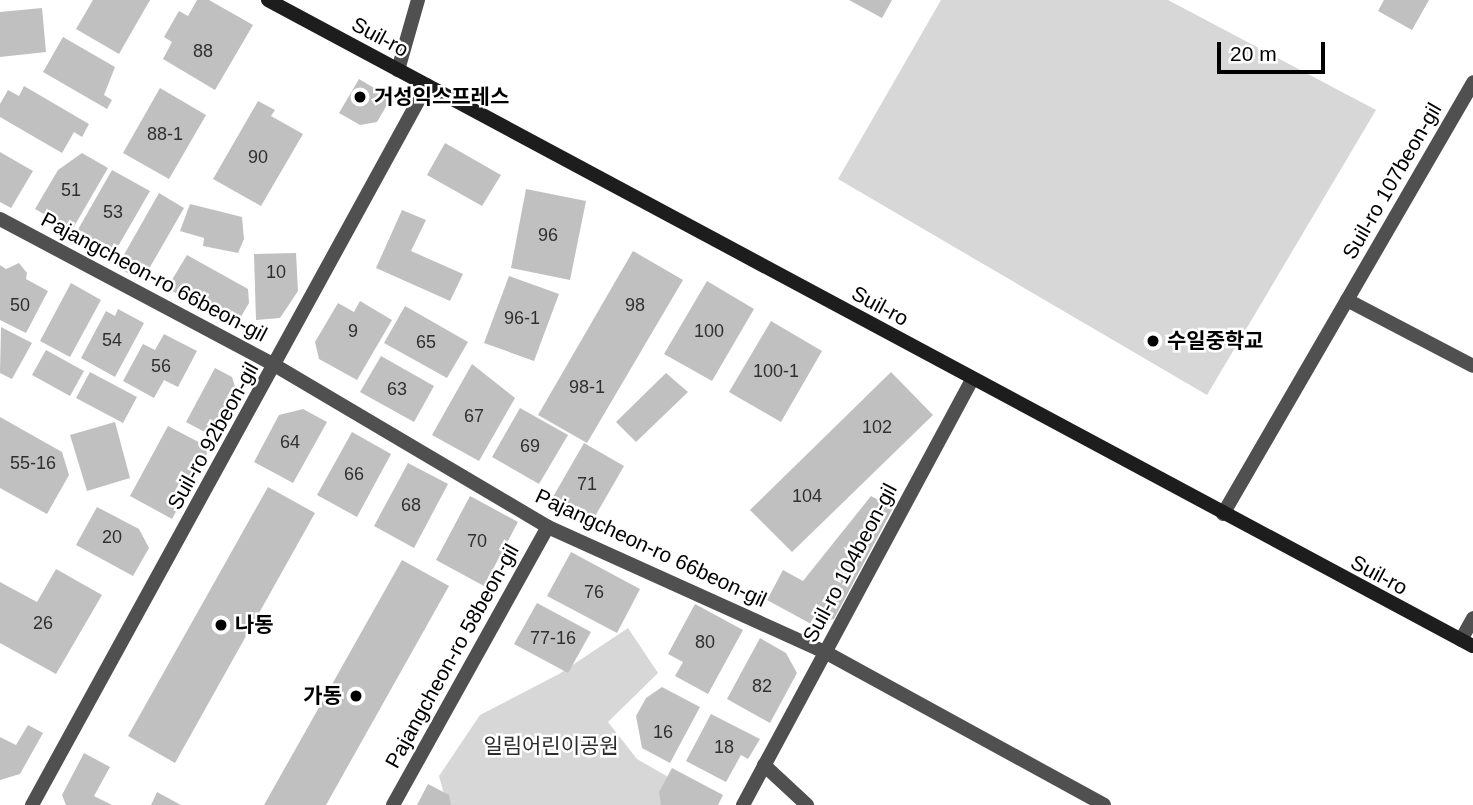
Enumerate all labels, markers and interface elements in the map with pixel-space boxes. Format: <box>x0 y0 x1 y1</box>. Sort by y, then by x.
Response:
street label: Suil-ro <box>347 12 413 62</box>
scale bar <box>1221 28 1330 72</box>
house number: 88 <box>193 40 213 62</box>
text: 20 m <box>1230 42 1277 65</box>
place label: 거성익스프레스 <box>374 84 509 110</box>
marker: 거성익스프레스 <box>352 89 368 105</box>
street label: Suil-ro 107beon-gil <box>1337 98 1447 264</box>
house number: 88-1 <box>147 123 183 145</box>
house number: 90 <box>248 146 268 168</box>
house number: 51 <box>61 179 81 201</box>
house number: 53 <box>103 201 123 223</box>
street label: Pajangcheon-ro 66beon-gil <box>37 207 271 347</box>
house number: 96 <box>538 224 558 246</box>
house number: 10 <box>266 261 286 283</box>
street label: Suil-ro <box>847 281 913 331</box>
house number: 50 <box>10 294 30 316</box>
house number: 98 <box>625 294 645 316</box>
house number: 96-1 <box>504 307 540 329</box>
house number: 9 <box>348 320 358 342</box>
house number: 100 <box>694 320 724 342</box>
place label: 수일중학교 <box>1167 328 1264 354</box>
house number: 54 <box>102 329 122 351</box>
house number: 65 <box>416 331 436 353</box>
marker: 수일중학교 <box>1145 333 1161 349</box>
house number: 56 <box>151 355 171 377</box>
street label: Suil-ro 92beon-gil <box>162 358 264 514</box>
house number: 100-1 <box>753 360 799 382</box>
house number: 98-1 <box>569 376 605 398</box>
house number: 63 <box>387 378 407 400</box>
house number: 67 <box>464 405 484 427</box>
house number: 102 <box>862 416 892 438</box>
house number: 64 <box>280 431 300 453</box>
house number: 69 <box>520 435 540 457</box>
house number: 55-16 <box>10 452 56 474</box>
house number: 66 <box>344 463 364 485</box>
house number: 71 <box>577 473 597 495</box>
street label: Suil-ro 104beon-gil <box>797 479 903 647</box>
street label: Pajangcheon-ro 66beon-gil <box>531 483 771 613</box>
house number: 104 <box>792 485 822 507</box>
house number: 68 <box>401 494 421 516</box>
house number: 20 <box>102 526 122 548</box>
house number: 70 <box>467 530 487 552</box>
street label: Pajangcheon-ro 58beon-gil <box>380 540 524 772</box>
street label: Suil-ro <box>1346 550 1412 600</box>
house number: 76 <box>584 581 604 603</box>
house number: 26 <box>33 612 53 634</box>
place label: 나동 <box>235 612 274 638</box>
marker: 나동 <box>213 617 229 633</box>
house number: 77-16 <box>530 627 576 649</box>
house number: 80 <box>695 631 715 653</box>
house number: 82 <box>752 675 772 697</box>
place label: 가동 <box>303 683 342 709</box>
marker: 가동 <box>348 688 364 704</box>
house number: 16 <box>653 721 673 743</box>
park label: 일림어린이공원 <box>483 733 619 759</box>
house number: 18 <box>714 736 734 758</box>

